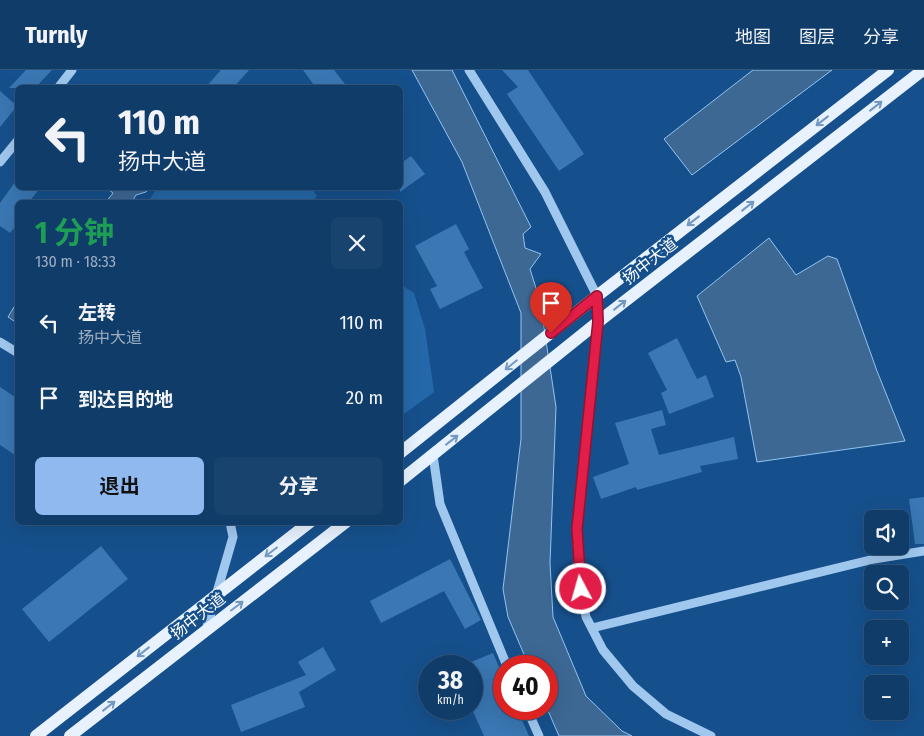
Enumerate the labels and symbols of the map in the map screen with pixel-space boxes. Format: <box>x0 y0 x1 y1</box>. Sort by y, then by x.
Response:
one-way arrow <box>870 101 883 112</box>
one-way arrow <box>816 116 829 127</box>
one-way arrow <box>741 200 754 211</box>
one-way arrow <box>686 216 700 226</box>
street label: 扬中大道 <box>619 234 681 288</box>
pin <box>530 282 572 333</box>
one-way arrow <box>613 300 626 311</box>
one-way arrow <box>505 360 518 371</box>
one-way arrow <box>445 435 459 445</box>
one-way arrow <box>264 547 278 557</box>
position arrow <box>554 562 606 614</box>
street label: 扬中大道 <box>167 589 229 643</box>
one-way arrow <box>230 601 243 612</box>
one-way arrow <box>136 647 150 657</box>
speed limit sign: 40 <box>493 655 558 720</box>
one-way arrow <box>102 701 116 711</box>

